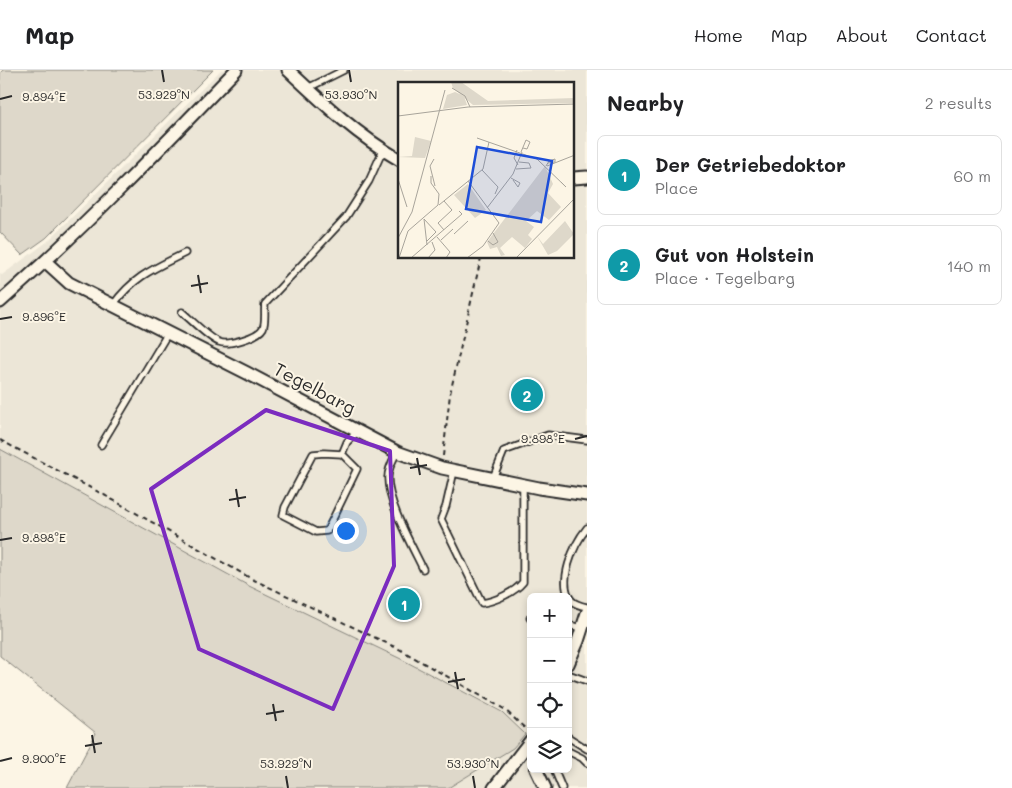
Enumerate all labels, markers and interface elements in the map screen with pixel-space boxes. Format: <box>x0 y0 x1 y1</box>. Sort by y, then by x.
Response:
text: Map <box>25 19 74 50</box>
text: Home <box>694 23 743 47</box>
text: Map <box>771 23 807 47</box>
text: About <box>835 23 888 47</box>
text: Contact <box>916 23 987 47</box>
inset map <box>398 82 574 259</box>
text: 53.929°N <box>138 86 190 102</box>
text: 53.930°N <box>325 86 377 102</box>
text: 9.894°E <box>22 88 66 104</box>
text: Nearby <box>607 89 684 116</box>
text: 2 results <box>925 92 992 113</box>
text: Der Getriebedoktor <box>655 152 846 177</box>
text: 1 <box>620 165 628 186</box>
text: 60 m <box>954 165 991 186</box>
text: Place <box>655 177 698 198</box>
text: Gut von Holstein <box>655 242 814 267</box>
text: 2 <box>620 255 628 276</box>
text: 140 m <box>947 255 991 276</box>
text: Place · Tegelbarg <box>655 267 795 288</box>
text: 9.896°E <box>22 308 66 324</box>
street label: Tegelbarg <box>270 356 360 420</box>
pin: 2 <box>511 376 543 414</box>
text: 9.898°E <box>521 430 565 446</box>
your location <box>333 518 359 544</box>
text: 9.898°E <box>22 529 66 545</box>
pin: 1 <box>388 585 420 623</box>
map controls <box>527 593 572 773</box>
button: + <box>527 593 572 638</box>
button: − <box>527 638 572 683</box>
button: locate <box>527 683 572 728</box>
button: layers <box>527 728 572 773</box>
text: 9.900°E <box>22 750 66 766</box>
text: 53.929°N <box>260 755 312 771</box>
text: 53.930°N <box>447 755 499 771</box>

